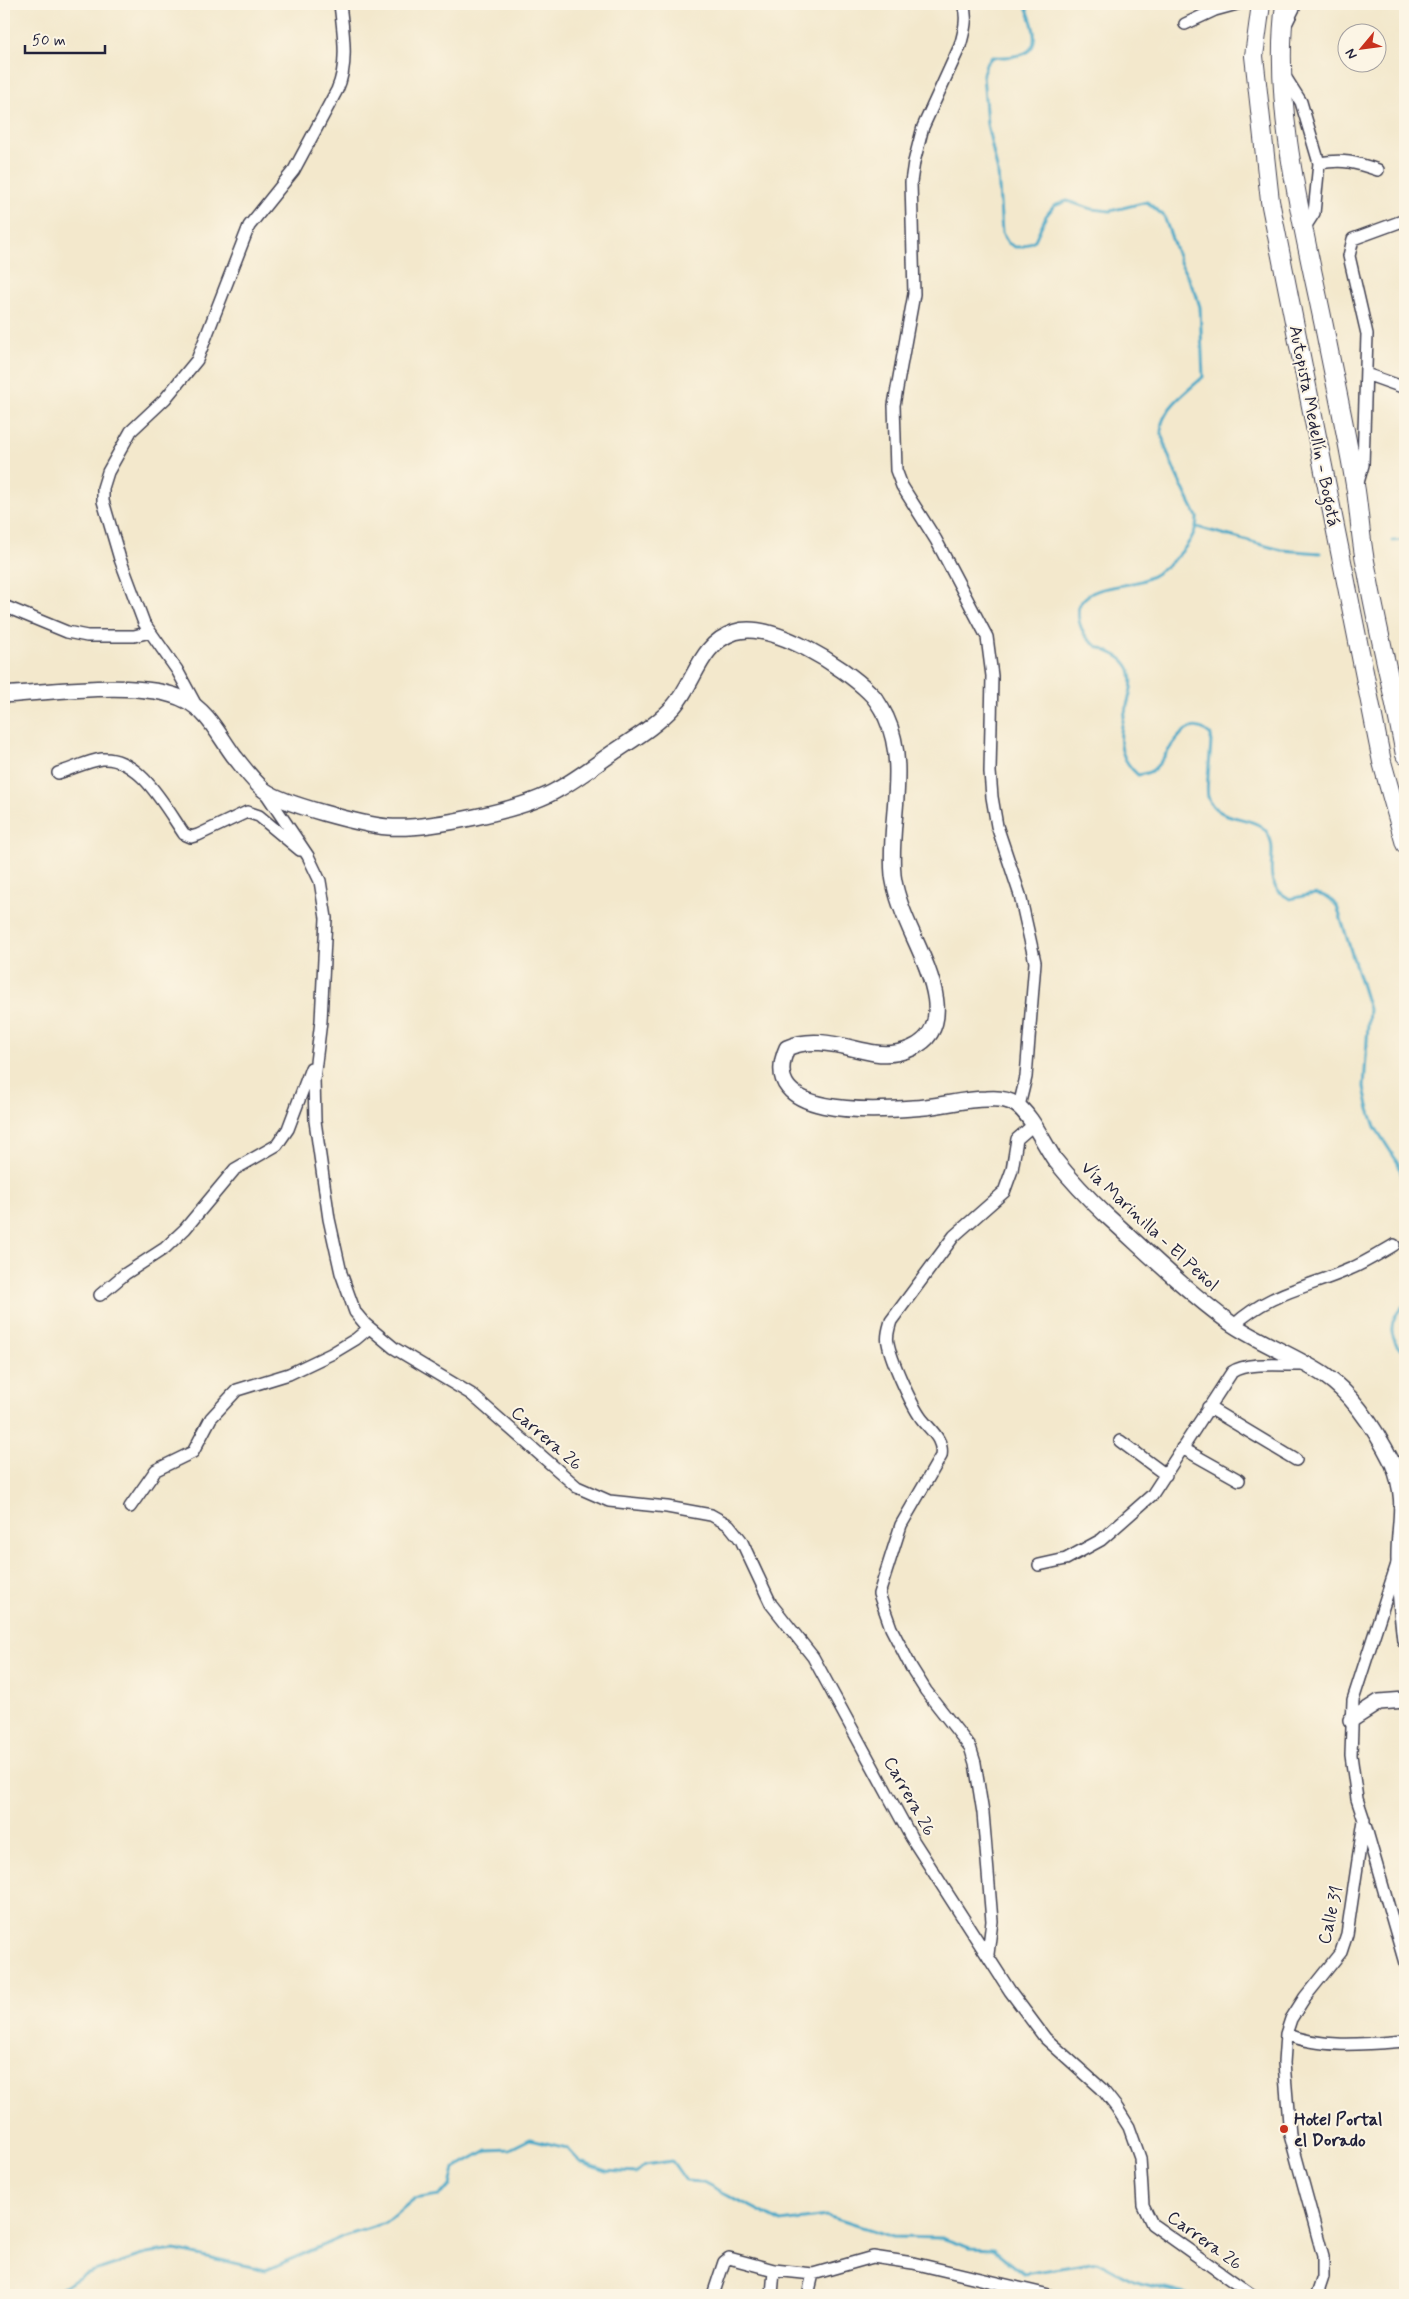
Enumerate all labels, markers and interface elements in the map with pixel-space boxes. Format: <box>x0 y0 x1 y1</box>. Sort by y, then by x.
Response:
scale bar <box>25 22 105 54</box>
north arrow <box>1336 22 1386 72</box>
text: 50 m <box>32 31 66 51</box>
text: N <box>1341 45 1362 62</box>
street label: Autopista Medellín - Bogotá <box>1281 323 1345 529</box>
street label: Vía Marinilla - El Peñol <box>1075 1156 1224 1297</box>
street label: Carrera 26 <box>505 1401 587 1477</box>
street label: Carrera 26 <box>877 1752 941 1841</box>
street label: Calle 31 <box>1313 1884 1349 1947</box>
place label: Hotel Portal el Dorado <box>1294 2108 1383 2153</box>
marker: Hotel Portal el Dorado <box>1278 2123 1290 2135</box>
street label: Carrera 26 <box>1162 2205 1247 2276</box>

